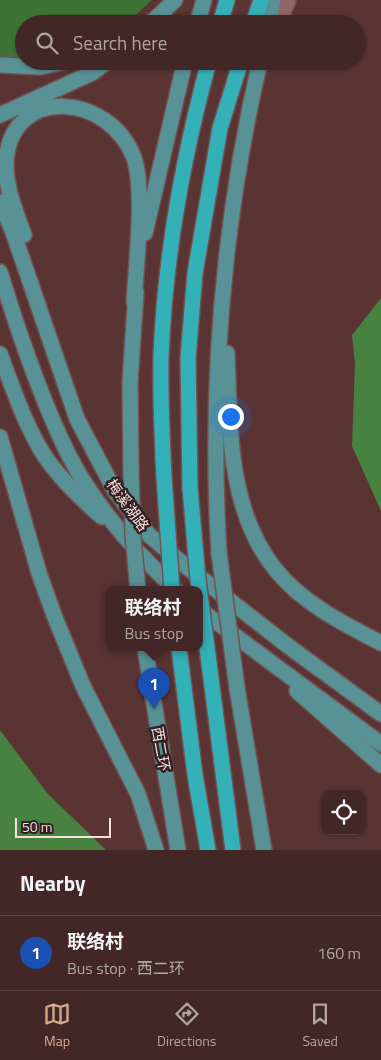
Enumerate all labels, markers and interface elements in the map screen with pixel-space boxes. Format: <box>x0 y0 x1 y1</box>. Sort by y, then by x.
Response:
search box <box>15 15 366 70</box>
text: Search here <box>73 28 167 57</box>
icon: search <box>33 29 61 57</box>
your location <box>218 404 244 430</box>
street label: 梅溪湖路 <box>101 474 155 536</box>
popup <box>105 586 203 651</box>
text: 联络村 <box>124 592 181 621</box>
text: Bus stop <box>124 621 184 645</box>
pin: 1 <box>138 668 170 709</box>
street label: 西二环 <box>146 725 176 773</box>
map controls <box>321 790 366 835</box>
button: locate <box>321 790 366 835</box>
scale bar <box>15 815 111 838</box>
text: 50 m <box>22 816 52 837</box>
text: Nearby <box>20 867 85 899</box>
text: 联络村 <box>67 926 124 955</box>
text: 1 <box>32 941 40 965</box>
text: 160 m <box>317 941 361 965</box>
text: Bus stop · 西二环 <box>67 956 185 980</box>
tab: Map <box>43 1000 71 1051</box>
tab: Directions <box>157 1000 216 1051</box>
tab: Saved <box>302 1000 338 1051</box>

